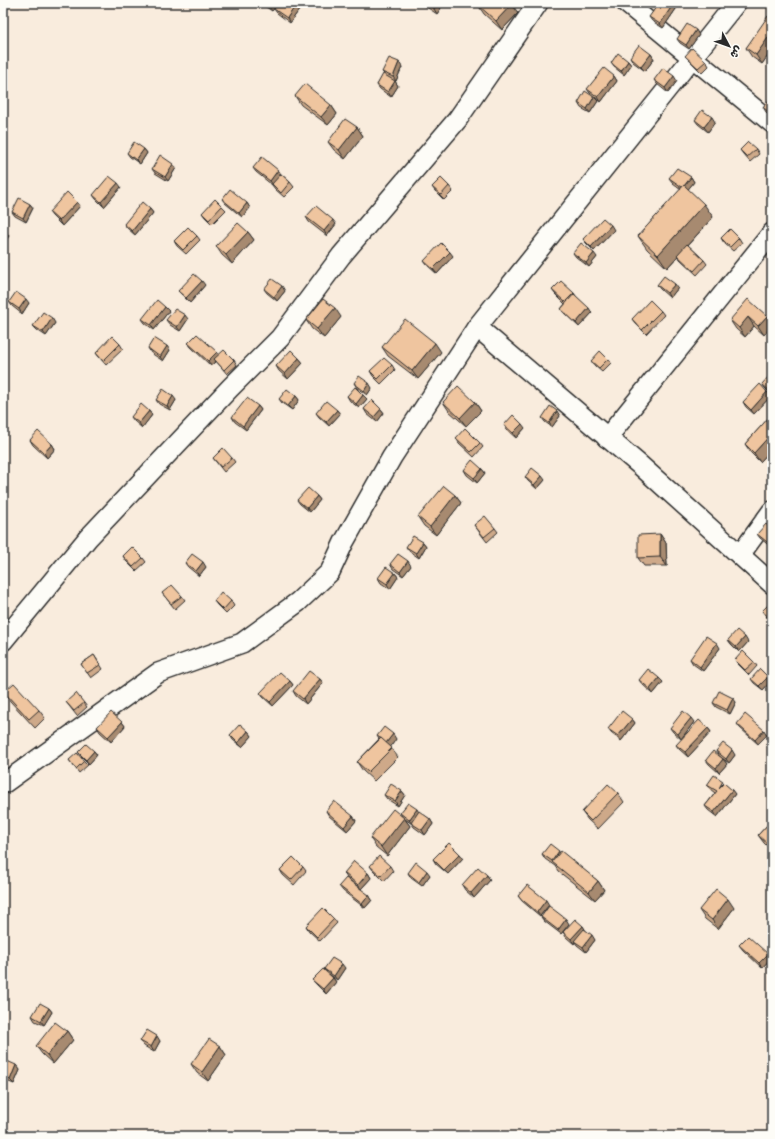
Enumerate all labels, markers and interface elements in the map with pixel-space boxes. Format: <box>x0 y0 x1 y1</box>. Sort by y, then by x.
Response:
north arrow <box>709 26 749 66</box>
text: ش <box>727 43 745 61</box>

